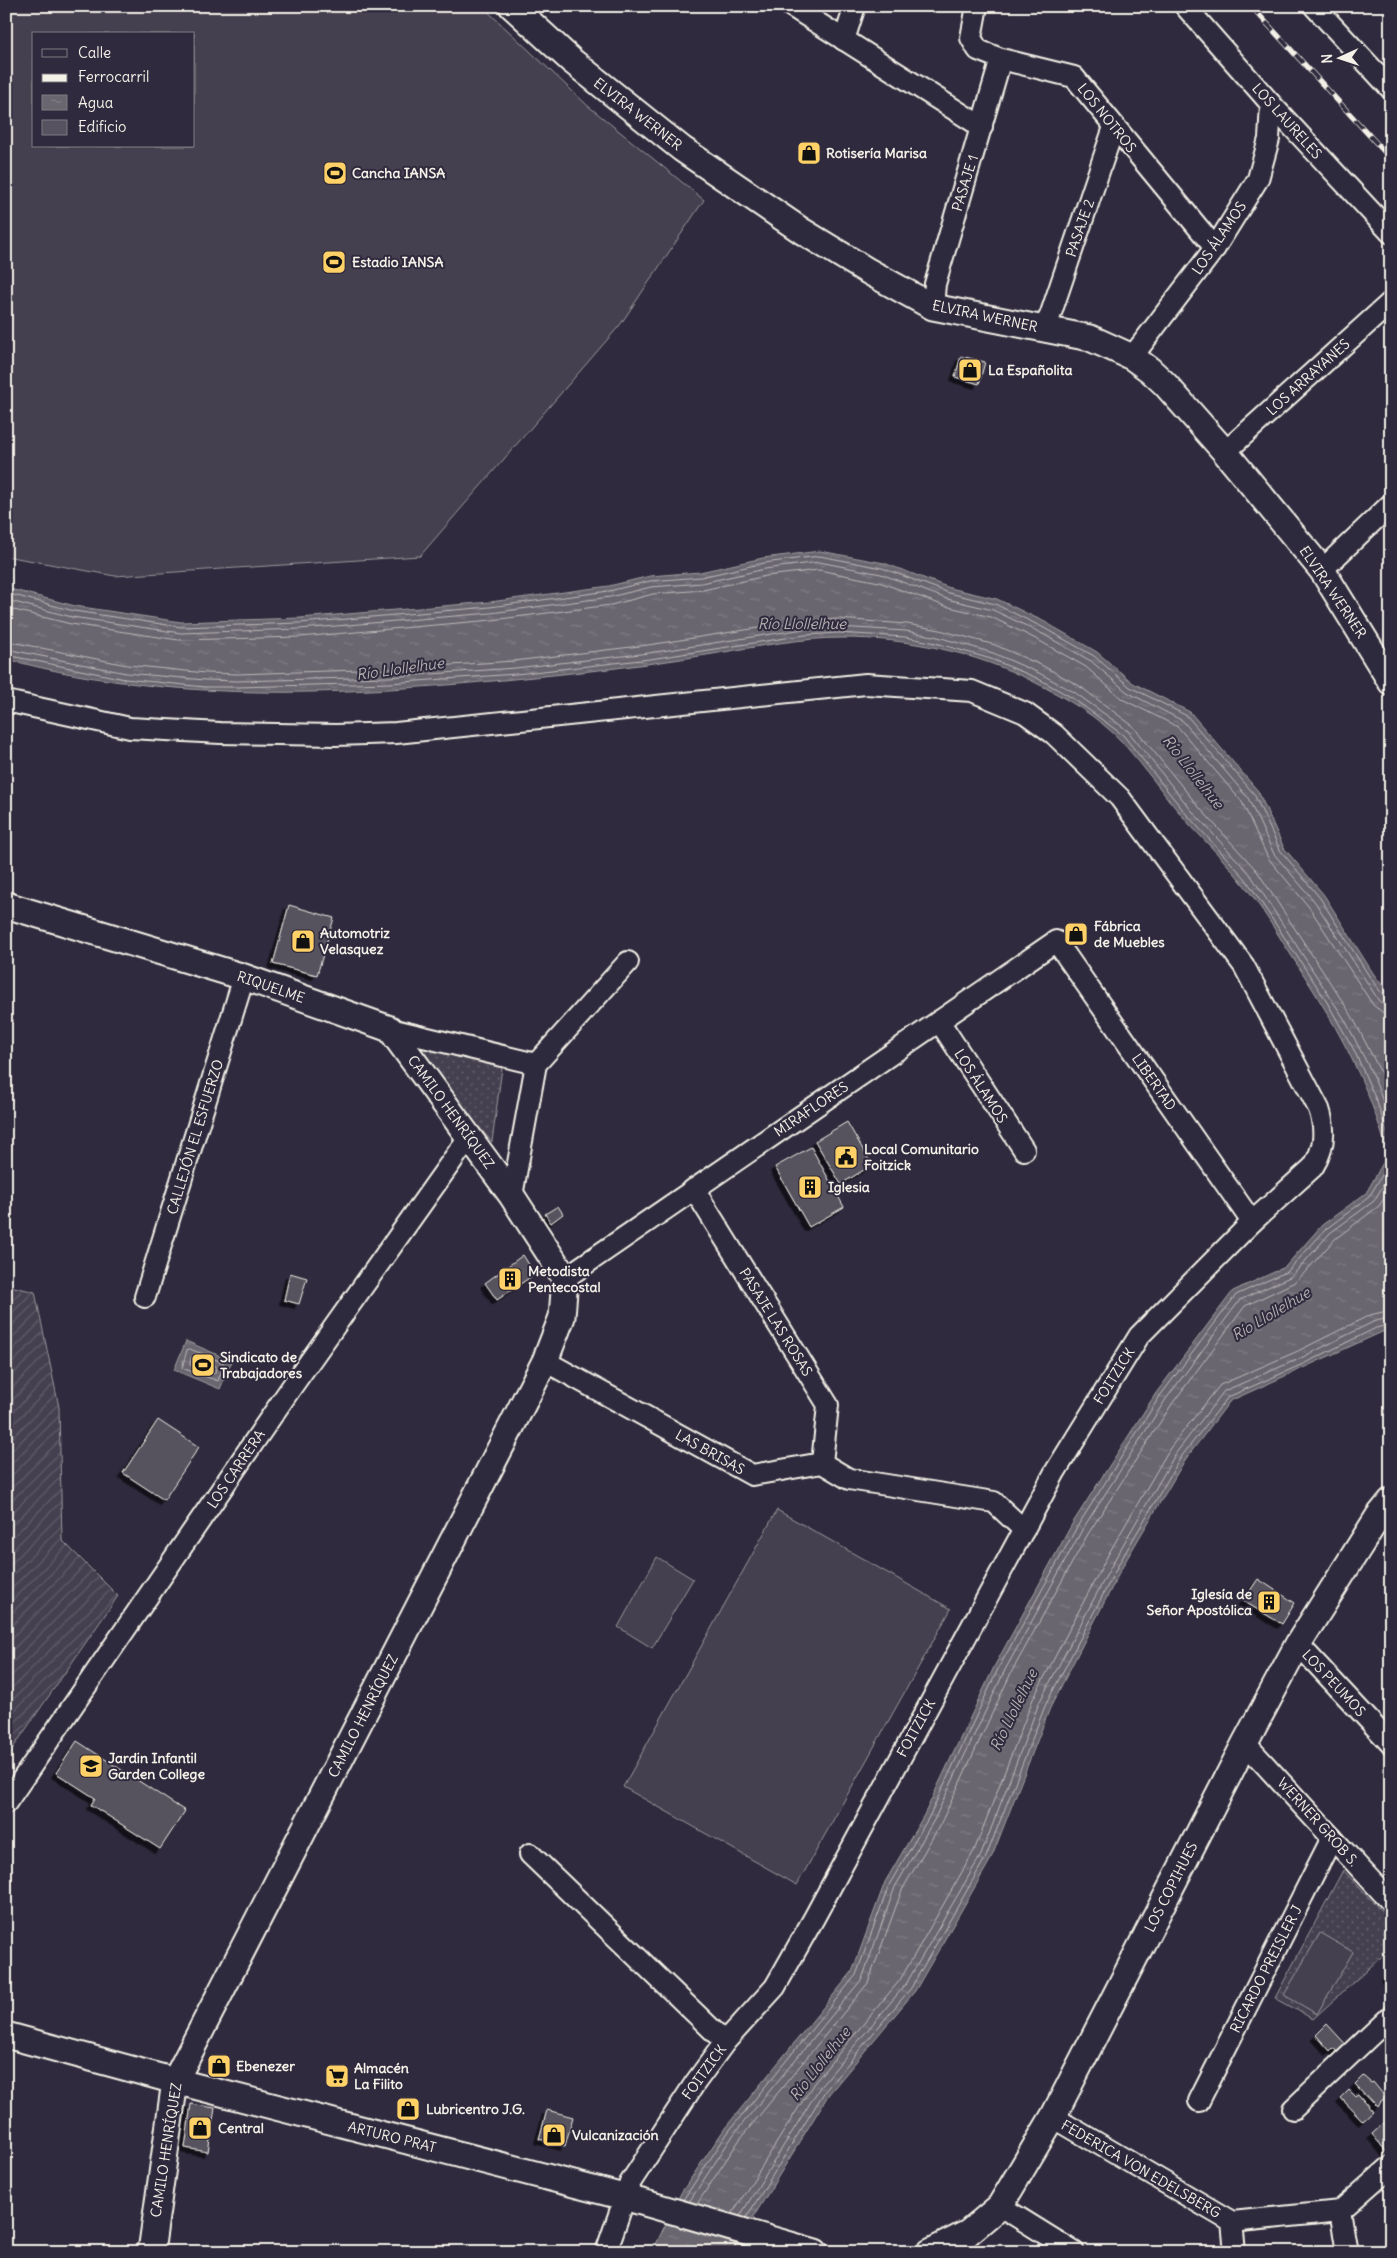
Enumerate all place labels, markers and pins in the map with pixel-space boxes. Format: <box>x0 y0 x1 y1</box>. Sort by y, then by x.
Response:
shop icon: Rotisería Marisa <box>796 140 822 166</box>
place label: Rotisería Marisa <box>826 144 927 162</box>
sports icon: Cancha IANSA <box>322 160 348 186</box>
place label: Cancha IANSA <box>352 164 445 182</box>
sports icon: Estadio IANSA <box>321 249 347 275</box>
place label: Estadio IANSA <box>352 253 443 271</box>
shop icon: La Españolita <box>957 357 983 383</box>
place label: La Españolita <box>988 361 1072 379</box>
place label: Fábrica de Muebles <box>1094 917 1165 951</box>
shop icon: Fábrica de Muebles <box>1063 921 1089 947</box>
place label: Automotriz Velasquez <box>320 924 390 958</box>
shop icon: Automotriz Velasquez <box>290 928 316 954</box>
place label: Local Comunitario Foitzick <box>864 1140 979 1174</box>
public building icon: Local Comunitario Foitzick <box>833 1144 859 1170</box>
building icon: Iglesia <box>797 1174 823 1200</box>
place label: Iglesia <box>828 1178 870 1196</box>
place label: Metodista Pentecostal <box>528 1262 601 1296</box>
building icon: Metodista Pentecostal <box>497 1266 523 1292</box>
place label: Sindicato de Trabajadores <box>220 1348 303 1382</box>
sports icon: Sindicato de Trabajadores <box>190 1352 216 1378</box>
place label: Iglesía de Señor Apostólica <box>1147 1585 1252 1619</box>
building icon: Iglesía de Señor Apostólica <box>1256 1589 1282 1615</box>
place label: Jardin Infantil Garden College <box>108 1749 205 1783</box>
school or university icon: Jardin Infantil Garden College <box>78 1753 104 1779</box>
shop icon: Ebenezer <box>206 2053 232 2079</box>
place label: Ebenezer <box>236 2057 295 2075</box>
place label: Almacén La Filito <box>354 2059 409 2093</box>
supermarket icon: Almacén La Filito <box>324 2063 350 2089</box>
shop icon: Lubricentro J.G. <box>395 2096 421 2122</box>
place label: Lubricentro J.G. <box>426 2100 525 2118</box>
shop icon: Central <box>187 2115 213 2141</box>
place label: Central <box>218 2119 264 2137</box>
shop icon: Vulcanización <box>541 2122 567 2148</box>
place label: Vulcanización <box>572 2126 659 2144</box>

